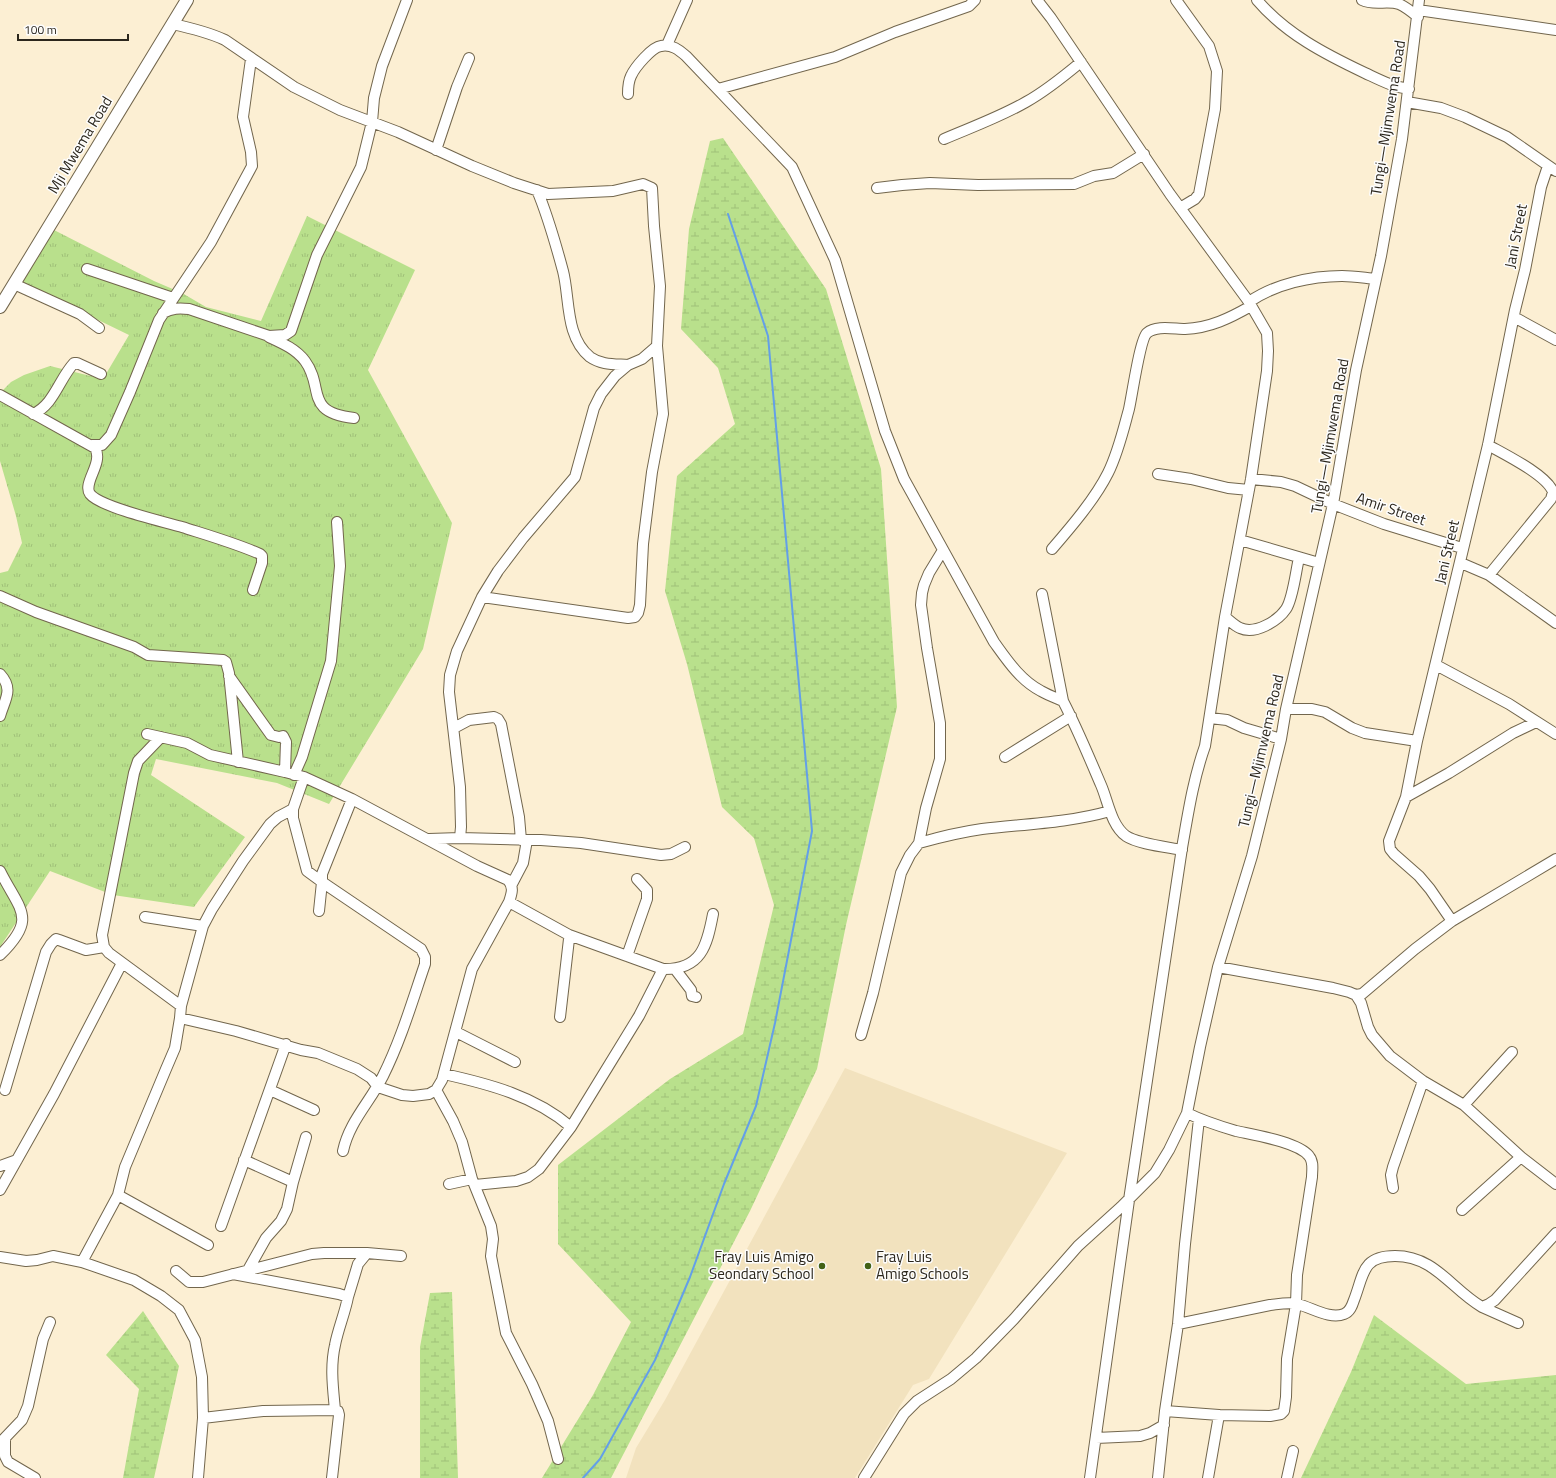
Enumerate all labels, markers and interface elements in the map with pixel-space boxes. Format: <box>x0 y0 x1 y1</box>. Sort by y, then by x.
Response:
scale bar <box>18 16 128 42</box>
text: 100 m <box>24 20 57 39</box>
street label: Tungi—Mjimwema Road <box>1364 39 1411 197</box>
street label: Mji Mwema Road <box>41 92 118 198</box>
street label: Jani Street <box>1498 201 1533 270</box>
street label: Tungi—Mjimwema Road <box>1305 357 1354 515</box>
street label: Amir Street <box>1353 486 1430 531</box>
street label: Jani Street <box>1428 517 1465 586</box>
street label: Tungi—Mjimwema Road <box>1232 672 1289 830</box>
place label: Fray Luis Amigo Seondary School <box>709 1245 814 1285</box>
place label: Fray Luis Amigo Schools <box>876 1245 969 1285</box>
marker: Fray Luis Amigo Seondary School <box>817 1261 827 1271</box>
marker: Fray Luis Amigo Schools <box>863 1261 873 1271</box>

